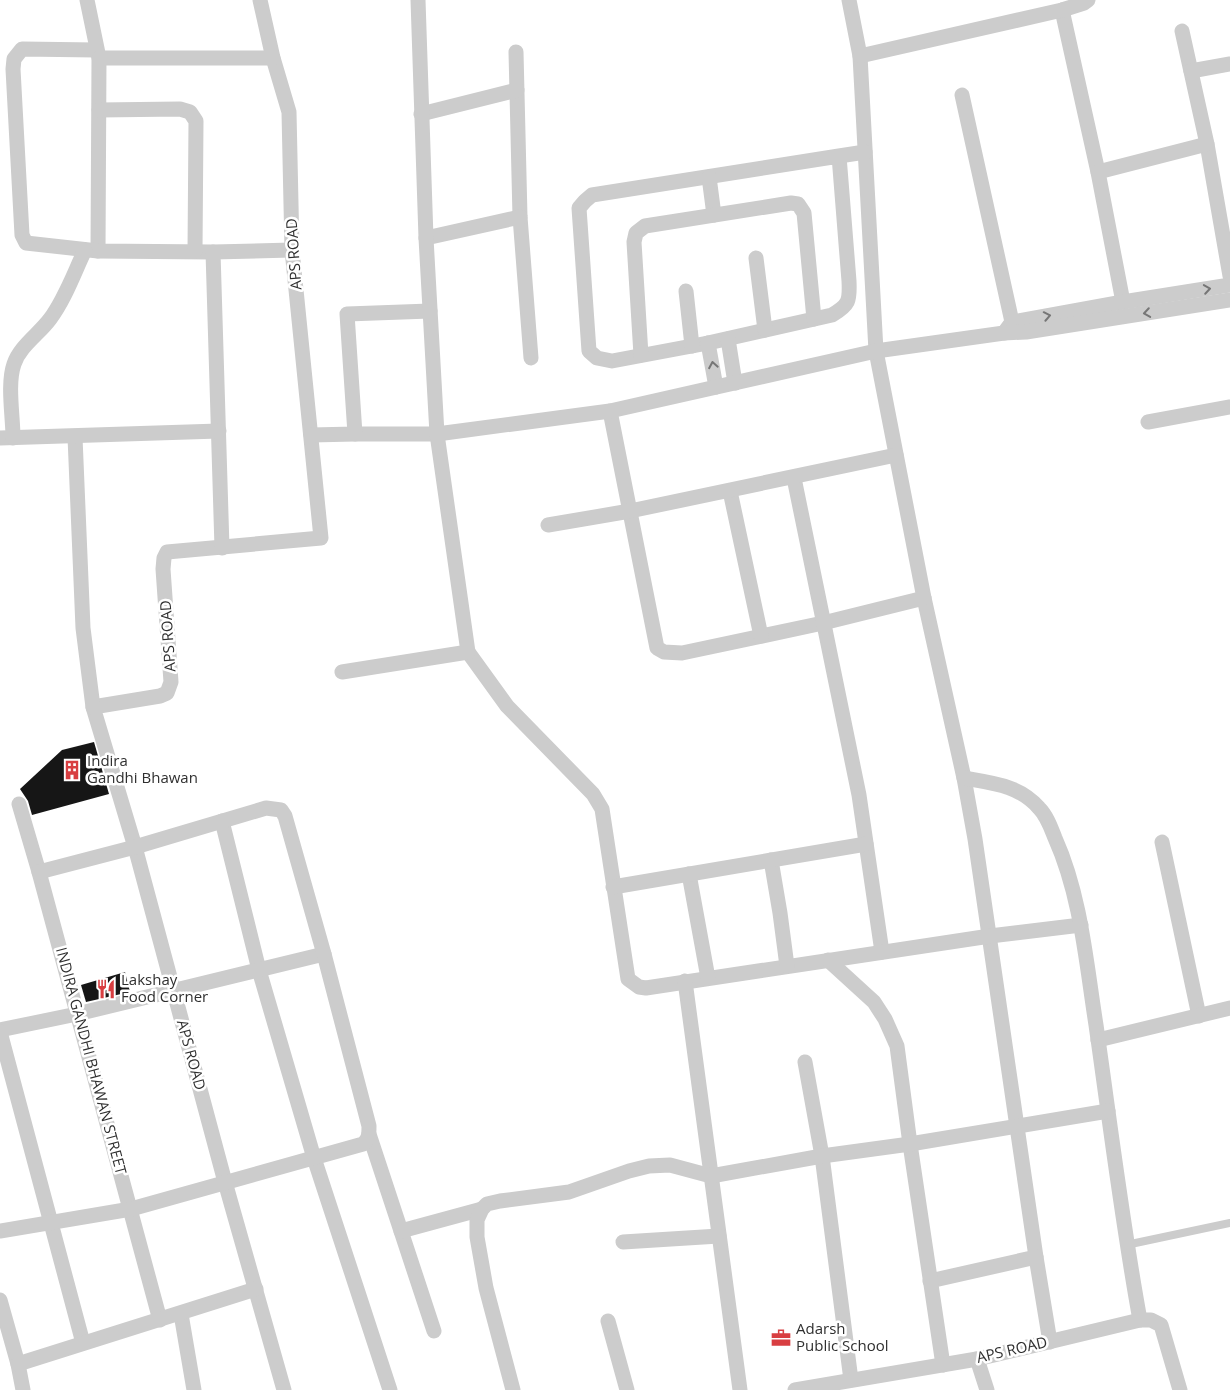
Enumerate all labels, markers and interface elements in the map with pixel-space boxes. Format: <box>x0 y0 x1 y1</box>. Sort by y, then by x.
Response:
street label: APS ROAD <box>281 217 305 291</box>
one-way arrow <box>1203 284 1212 294</box>
one-way arrow <box>1143 307 1151 318</box>
one-way arrow <box>1043 312 1052 322</box>
one-way arrow <box>708 360 718 369</box>
street label: APS ROAD <box>155 599 179 673</box>
place label: Indira Gandhi Bhawan <box>87 750 198 787</box>
building icon: Indira Gandhi Bhawan <box>61 759 83 781</box>
street label: INDIRA GANDHI BHAWAN STREET <box>52 945 132 1177</box>
place label: Lakshay Food Corner <box>121 969 208 1006</box>
restaurant icon: Lakshay Food Corner <box>95 978 117 1000</box>
street label: APS ROAD <box>173 1017 211 1092</box>
place label: Adarsh Public School <box>796 1318 889 1355</box>
office icon: Adarsh Public School <box>770 1327 792 1349</box>
street label: APS ROAD <box>974 1331 1049 1367</box>

